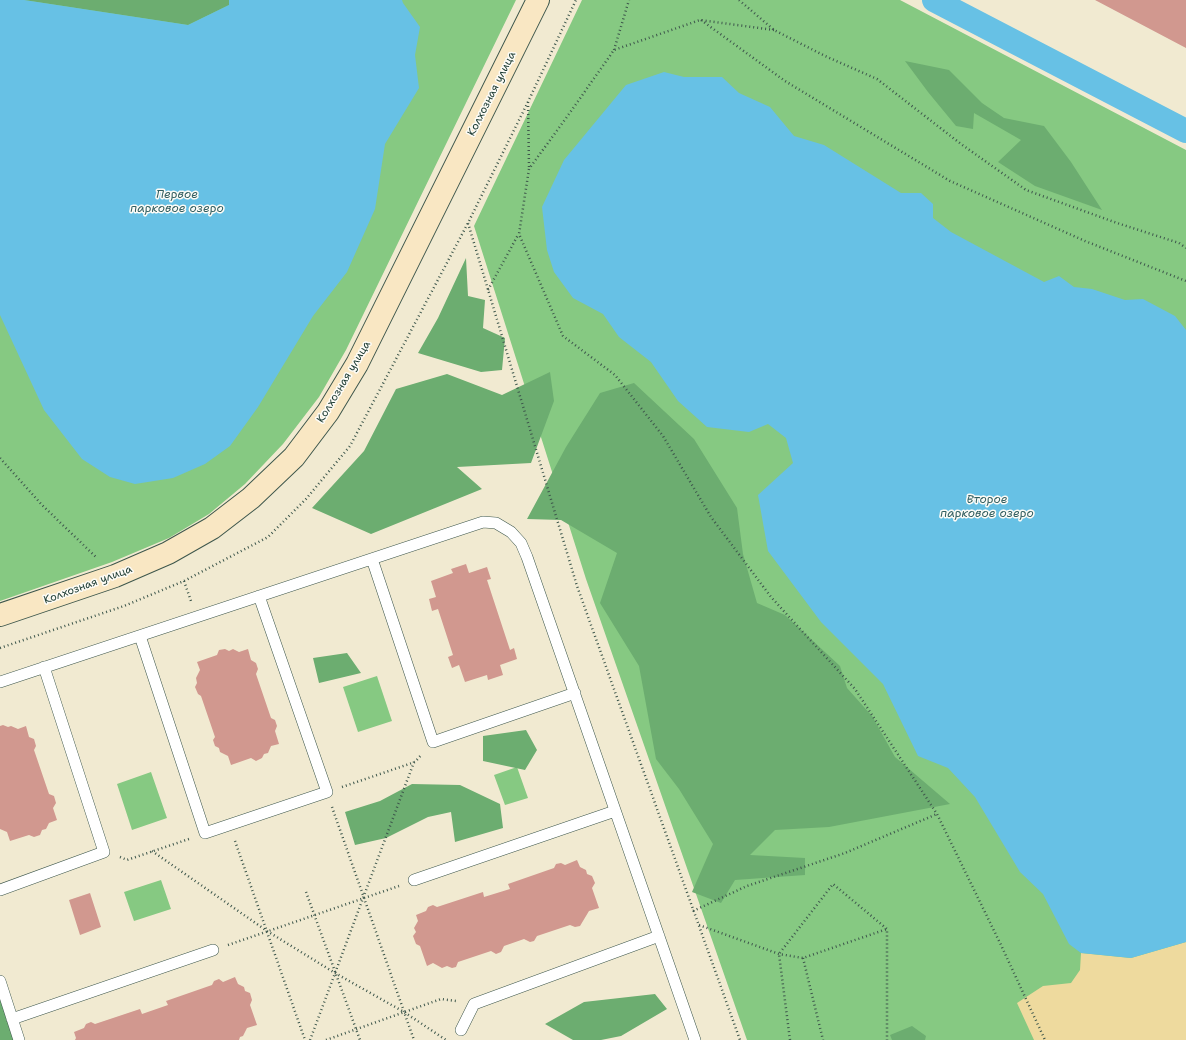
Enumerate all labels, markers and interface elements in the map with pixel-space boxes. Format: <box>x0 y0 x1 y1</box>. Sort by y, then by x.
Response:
street label: Колхозная улица <box>465 49 519 139</box>
water label: Первое парковое озеро <box>130 188 224 216</box>
street label: Колхозная улица <box>314 339 374 425</box>
water label: Второе парковое озеро <box>940 493 1034 521</box>
street label: Колхозная улица <box>42 563 134 607</box>

